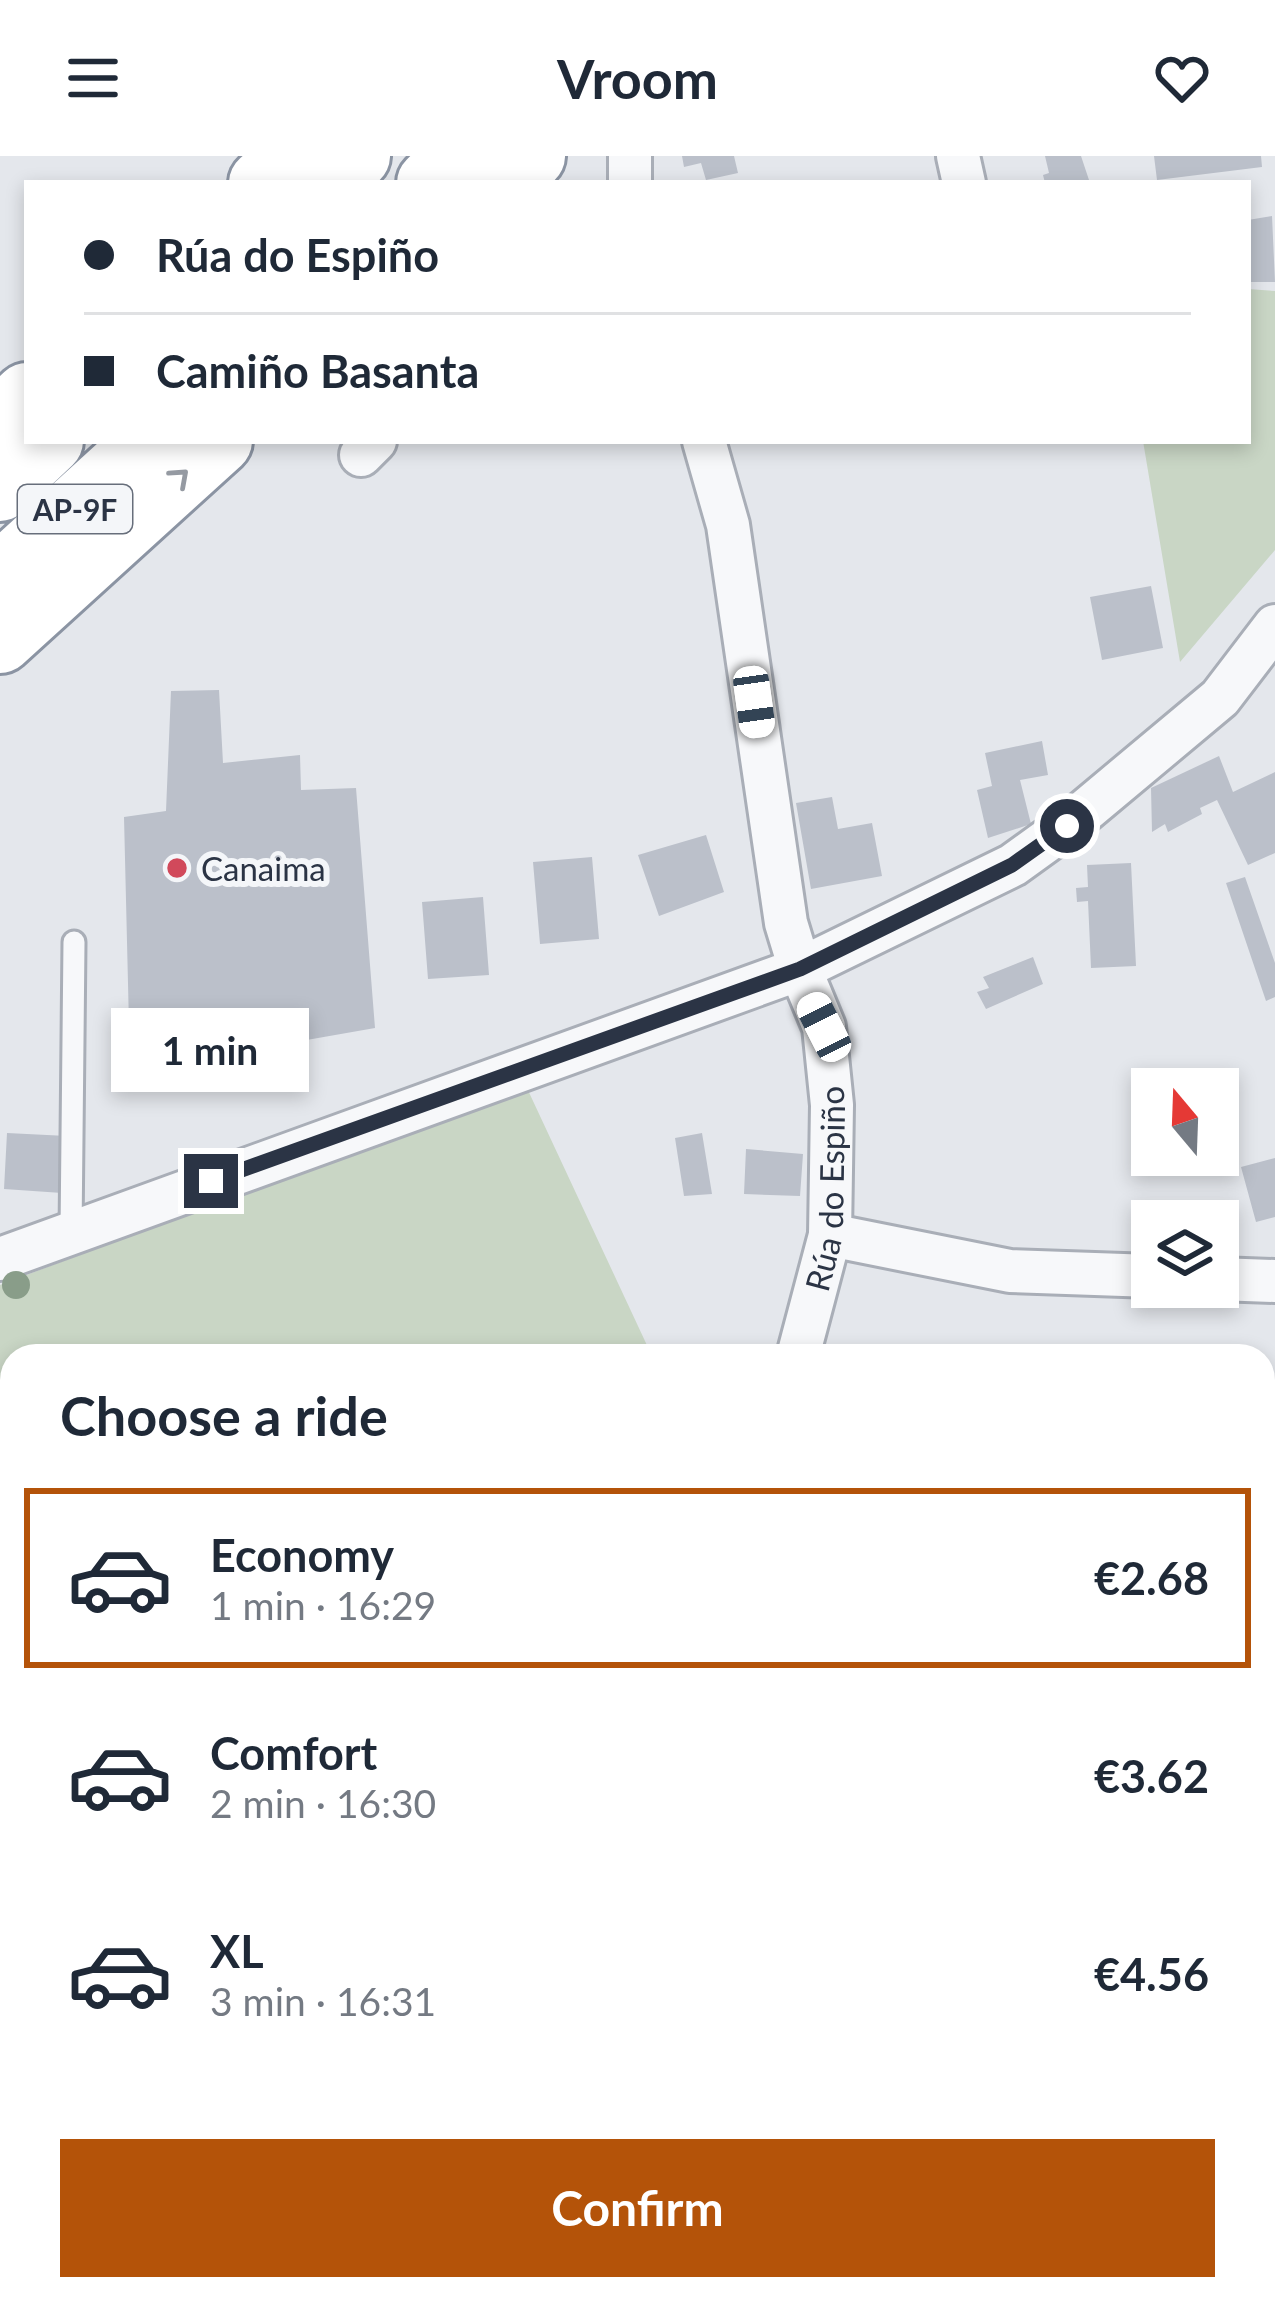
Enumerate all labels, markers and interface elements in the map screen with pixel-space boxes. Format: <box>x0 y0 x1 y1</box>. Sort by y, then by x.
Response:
icon: menu <box>60 45 126 111</box>
icon: heart <box>1149 45 1215 111</box>
text: Vroom <box>557 46 718 111</box>
text: Rúa do Espiño <box>156 228 439 282</box>
text: Camiño Basanta <box>156 344 479 398</box>
one-way arrow <box>166 470 187 491</box>
road number: AP-9F <box>18 485 132 533</box>
car <box>731 664 777 740</box>
route start <box>1040 799 1094 853</box>
place label: Canaima <box>201 848 326 888</box>
marker: Canaima <box>164 855 190 881</box>
car <box>792 987 856 1067</box>
callout: 1 min <box>112 1007 310 1091</box>
text: 1 min <box>162 1027 258 1073</box>
north arrow <box>1131 1068 1239 1176</box>
map controls <box>1131 1068 1239 1308</box>
street label: Rúa do Espiño <box>796 1084 852 1295</box>
route end <box>184 1154 238 1208</box>
button: layers <box>1131 1200 1239 1308</box>
text: Choose a ride <box>60 1383 388 1448</box>
icon: car <box>66 1524 174 1632</box>
text: Economy <box>210 1528 394 1582</box>
text: €2.68 <box>1094 1551 1209 1605</box>
text: 1 min · 16:29 <box>210 1582 436 1628</box>
icon: car <box>66 1722 174 1830</box>
text: Comfort <box>210 1726 377 1780</box>
text: €3.62 <box>1094 1749 1209 1803</box>
text: 2 min · 16:30 <box>210 1780 436 1826</box>
icon: car <box>66 1920 174 2028</box>
text: XL <box>210 1924 264 1978</box>
text: €4.56 <box>1094 1947 1209 2001</box>
text: 3 min · 16:31 <box>210 1978 436 2024</box>
button: Confirm <box>60 2139 1215 2277</box>

